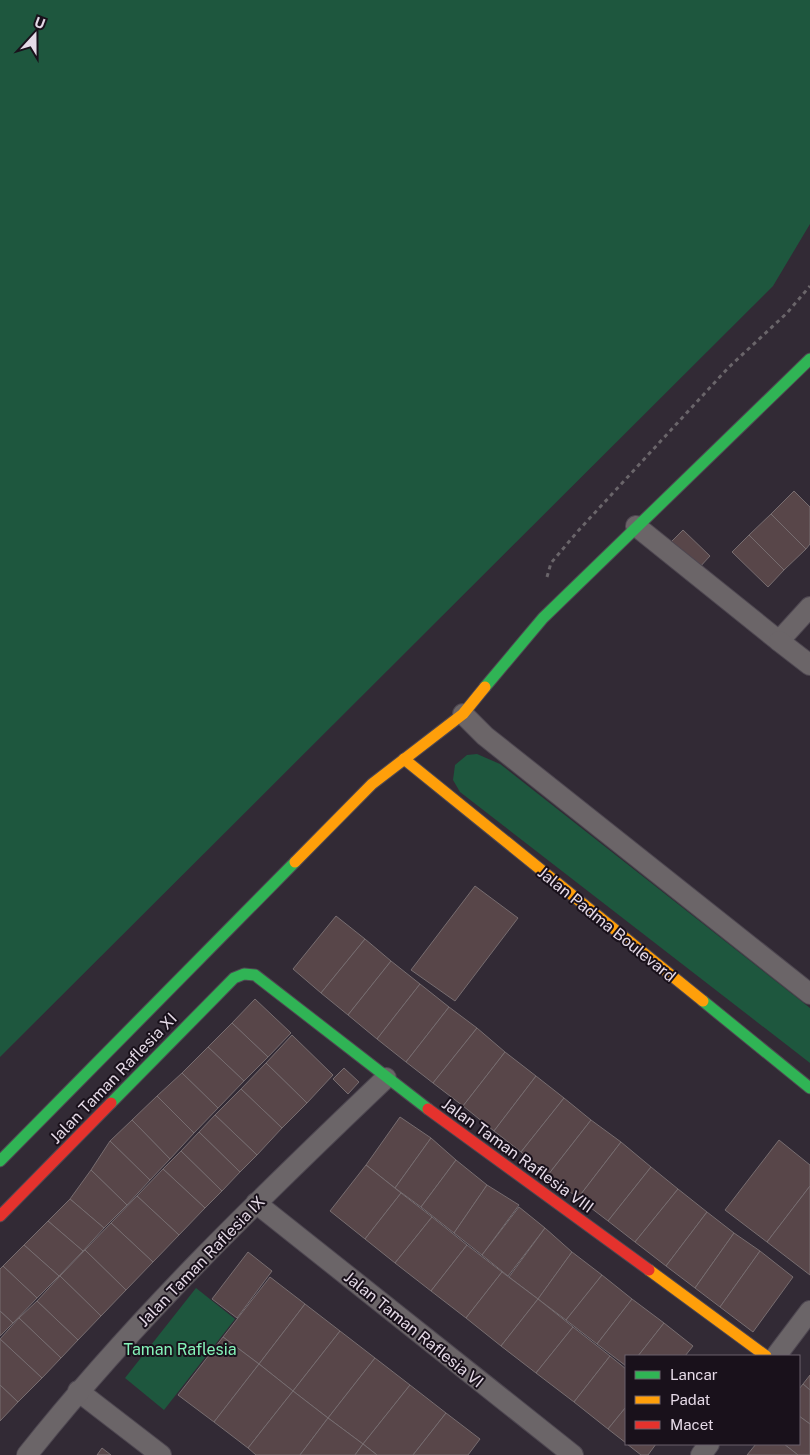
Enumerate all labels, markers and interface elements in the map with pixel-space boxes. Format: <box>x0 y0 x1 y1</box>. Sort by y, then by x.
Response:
north arrow <box>10 10 60 60</box>
text: U <box>32 14 47 32</box>
street label: Jalan Padma Boulevard <box>534 863 679 986</box>
street label: Jalan Taman Raflesia XI <box>46 1009 181 1148</box>
street label: Jalan Taman Raflesia VIII <box>438 1094 597 1217</box>
street label: Jalan Taman Raflesia IX <box>134 1192 269 1331</box>
street label: Jalan Taman Raflesia VI <box>340 1267 487 1391</box>
park label: Taman Raflesia <box>123 1340 237 1359</box>
legend <box>625 1355 800 1445</box>
text: Lancar <box>670 1366 718 1383</box>
text: Padat <box>670 1391 711 1408</box>
text: Macet <box>670 1416 714 1433</box>

